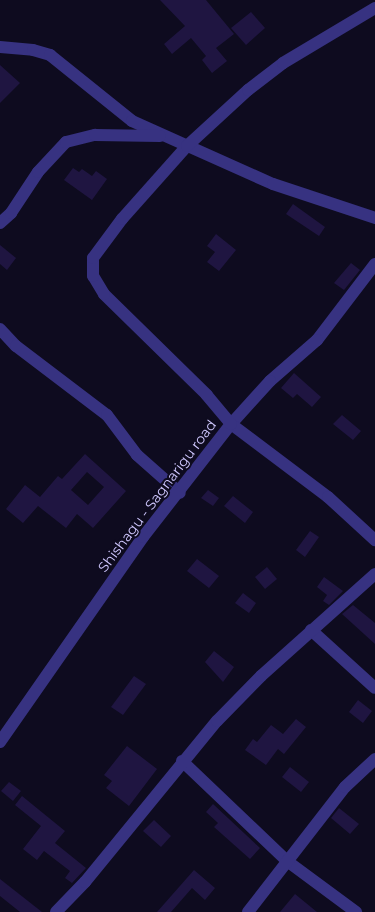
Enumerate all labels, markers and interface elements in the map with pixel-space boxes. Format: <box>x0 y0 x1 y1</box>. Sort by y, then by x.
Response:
street label: Shishagu - Sagnarigu road <box>94 417 220 575</box>

